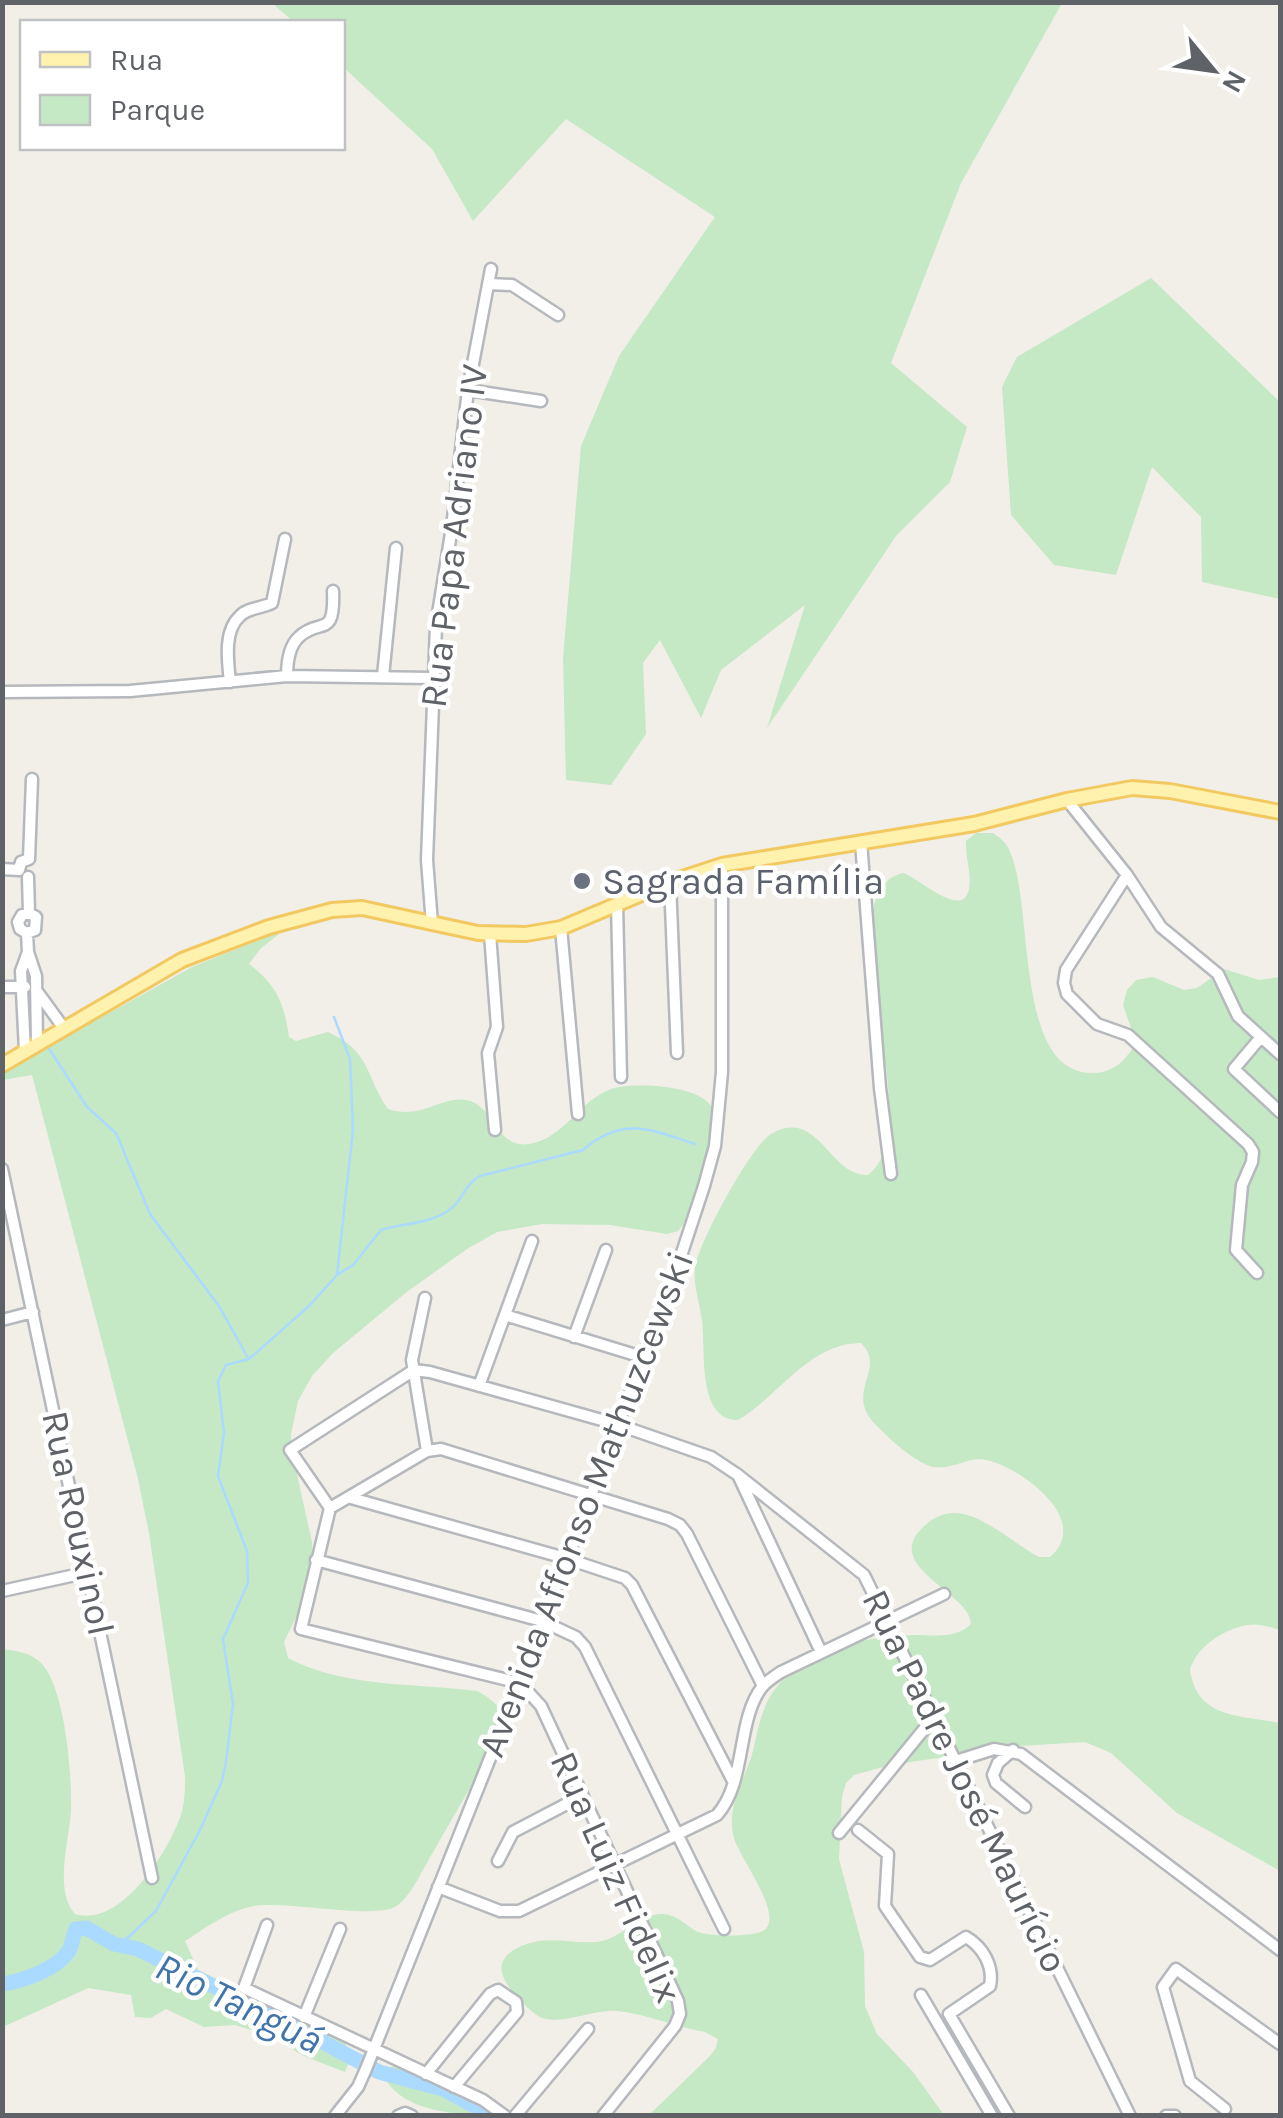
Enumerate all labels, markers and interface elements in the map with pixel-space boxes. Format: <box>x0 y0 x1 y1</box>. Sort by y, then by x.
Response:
legend <box>20 20 345 150</box>
north arrow <box>1163 20 1263 120</box>
text: Rua <box>110 42 163 78</box>
text: N <box>1215 65 1254 99</box>
text: Parque <box>110 92 205 128</box>
street label: Rua Papa Adriano IV <box>411 362 497 710</box>
place label: Sagrada Família <box>602 859 884 904</box>
marker: Sagrada Família <box>571 870 593 892</box>
street label: Avenida Affonso Mathuzcewski <box>469 1245 703 1763</box>
street label: Rua Rouxinol <box>32 1407 124 1639</box>
street label: Rua Padre José Maurício <box>853 1582 1077 1980</box>
street label: Rua Luiz Fidelix <box>541 1744 691 2010</box>
water label: Rio Tanguá <box>148 1942 330 2064</box>

